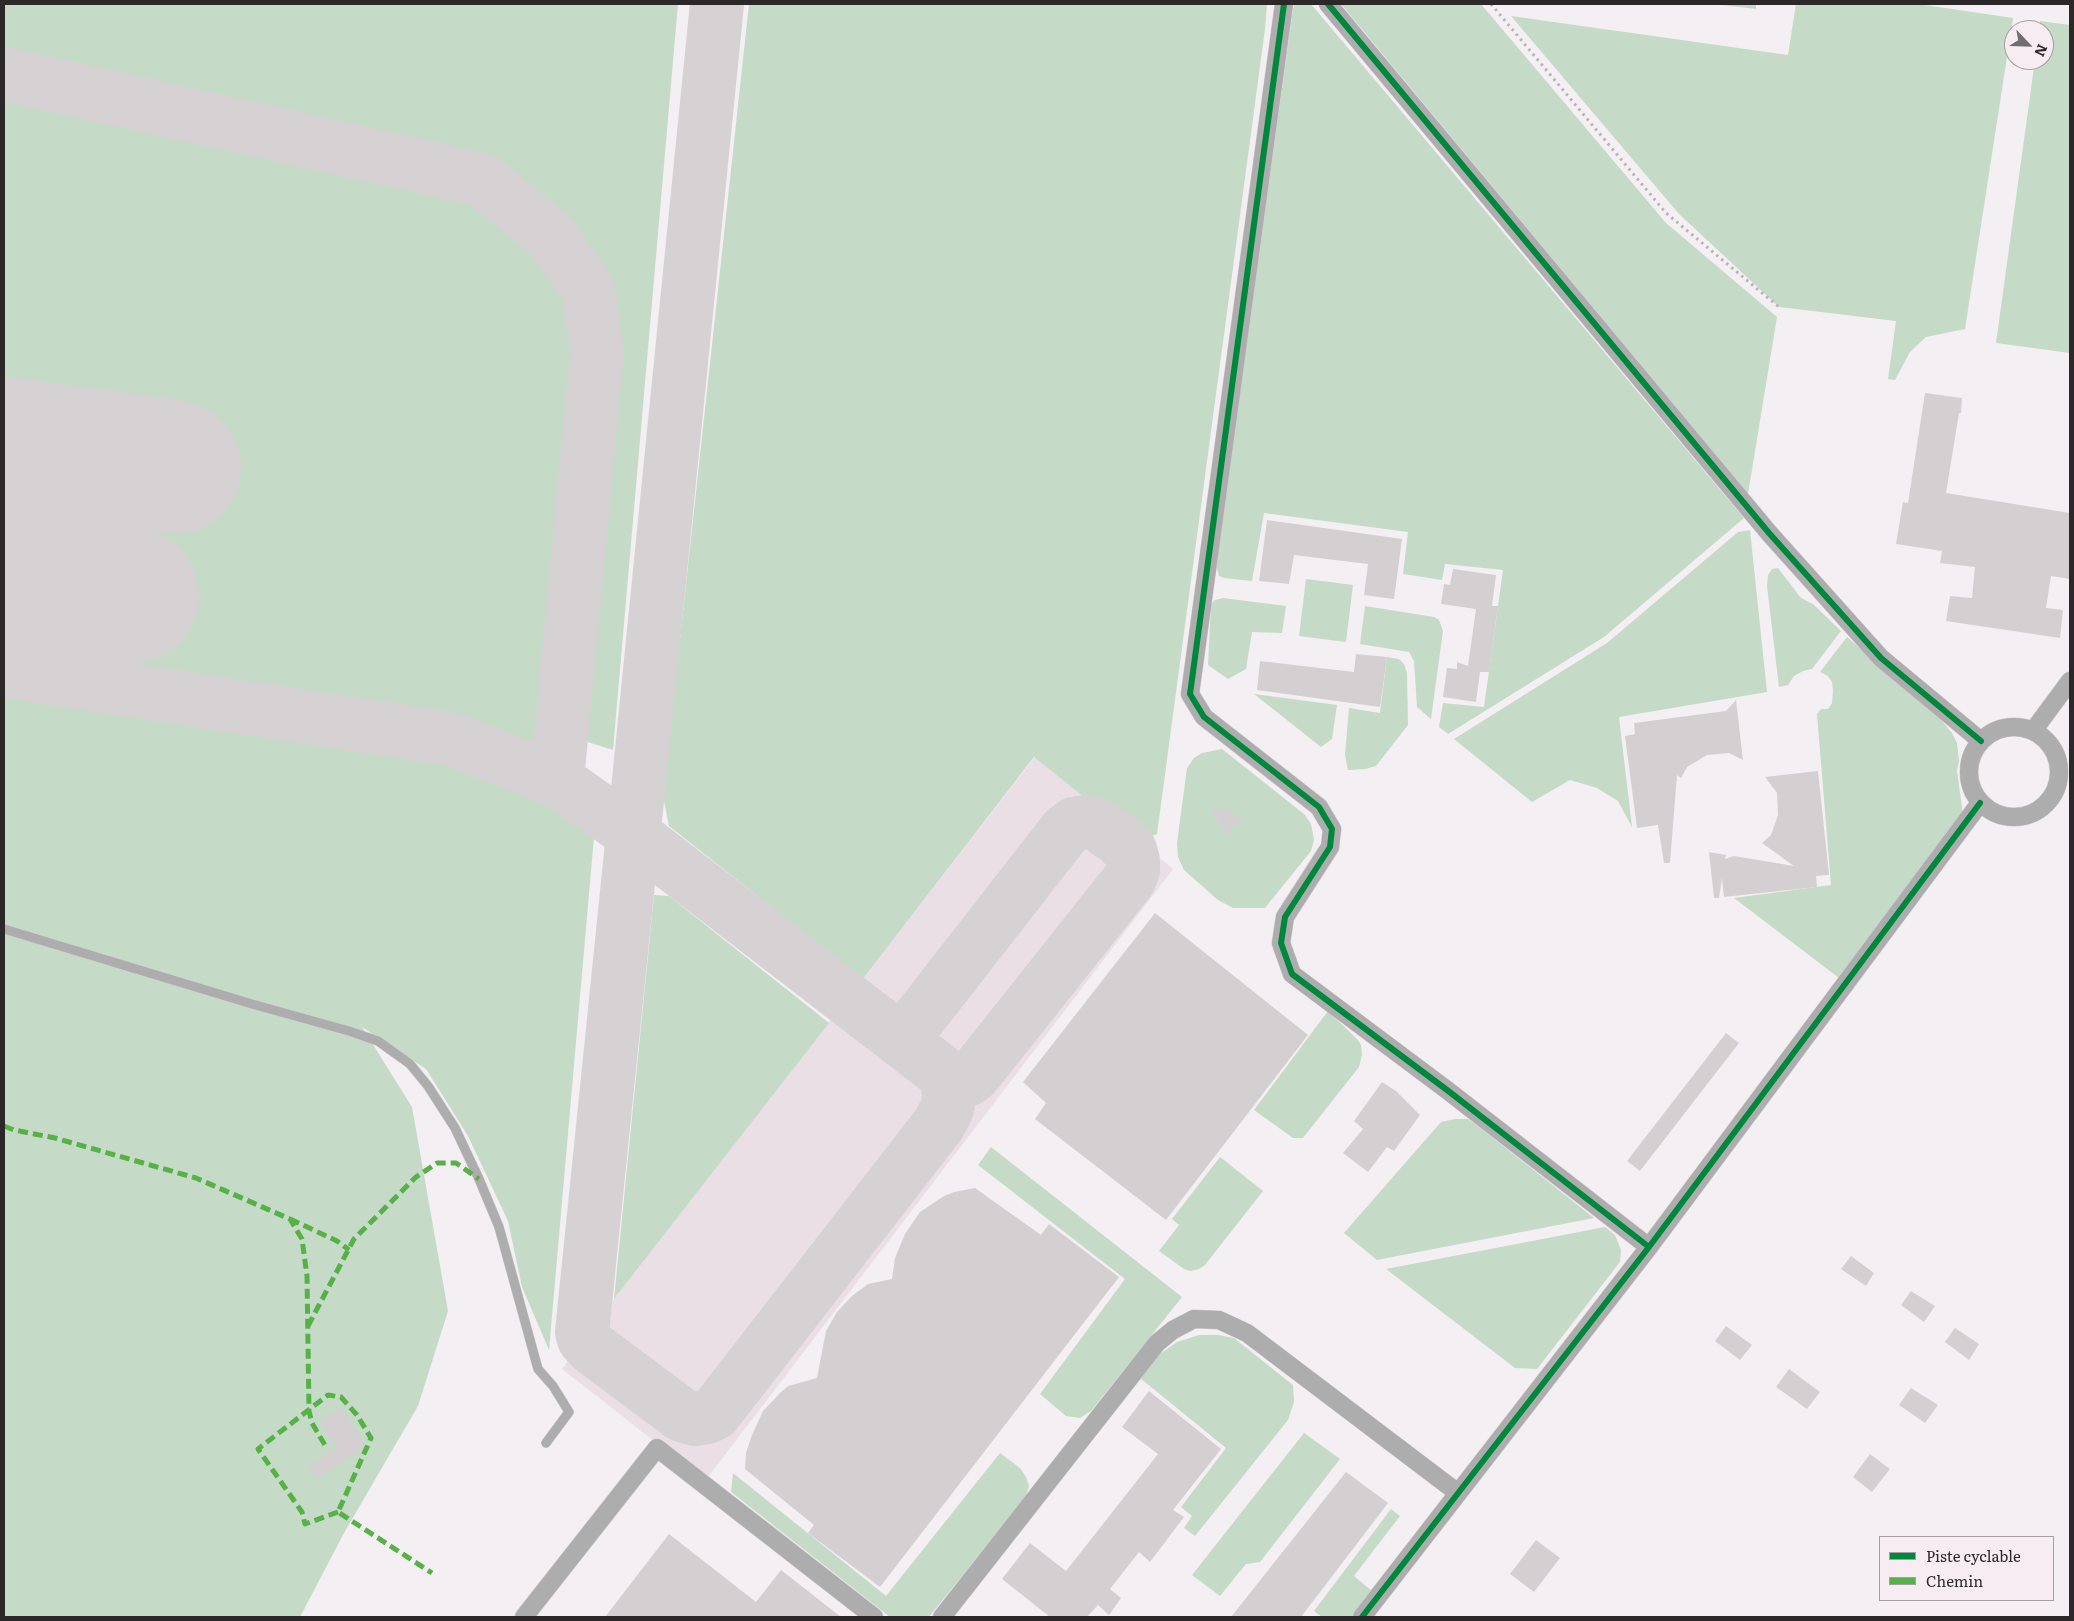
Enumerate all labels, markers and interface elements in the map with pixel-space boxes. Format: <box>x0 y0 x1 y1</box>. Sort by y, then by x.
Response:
north arrow <box>2004 20 2054 70</box>
text: N <box>2030 41 2053 60</box>
legend <box>1879 1536 2054 1601</box>
text: Piste cyclable <box>1926 1544 2021 1567</box>
text: Chemin <box>1926 1569 1983 1592</box>

